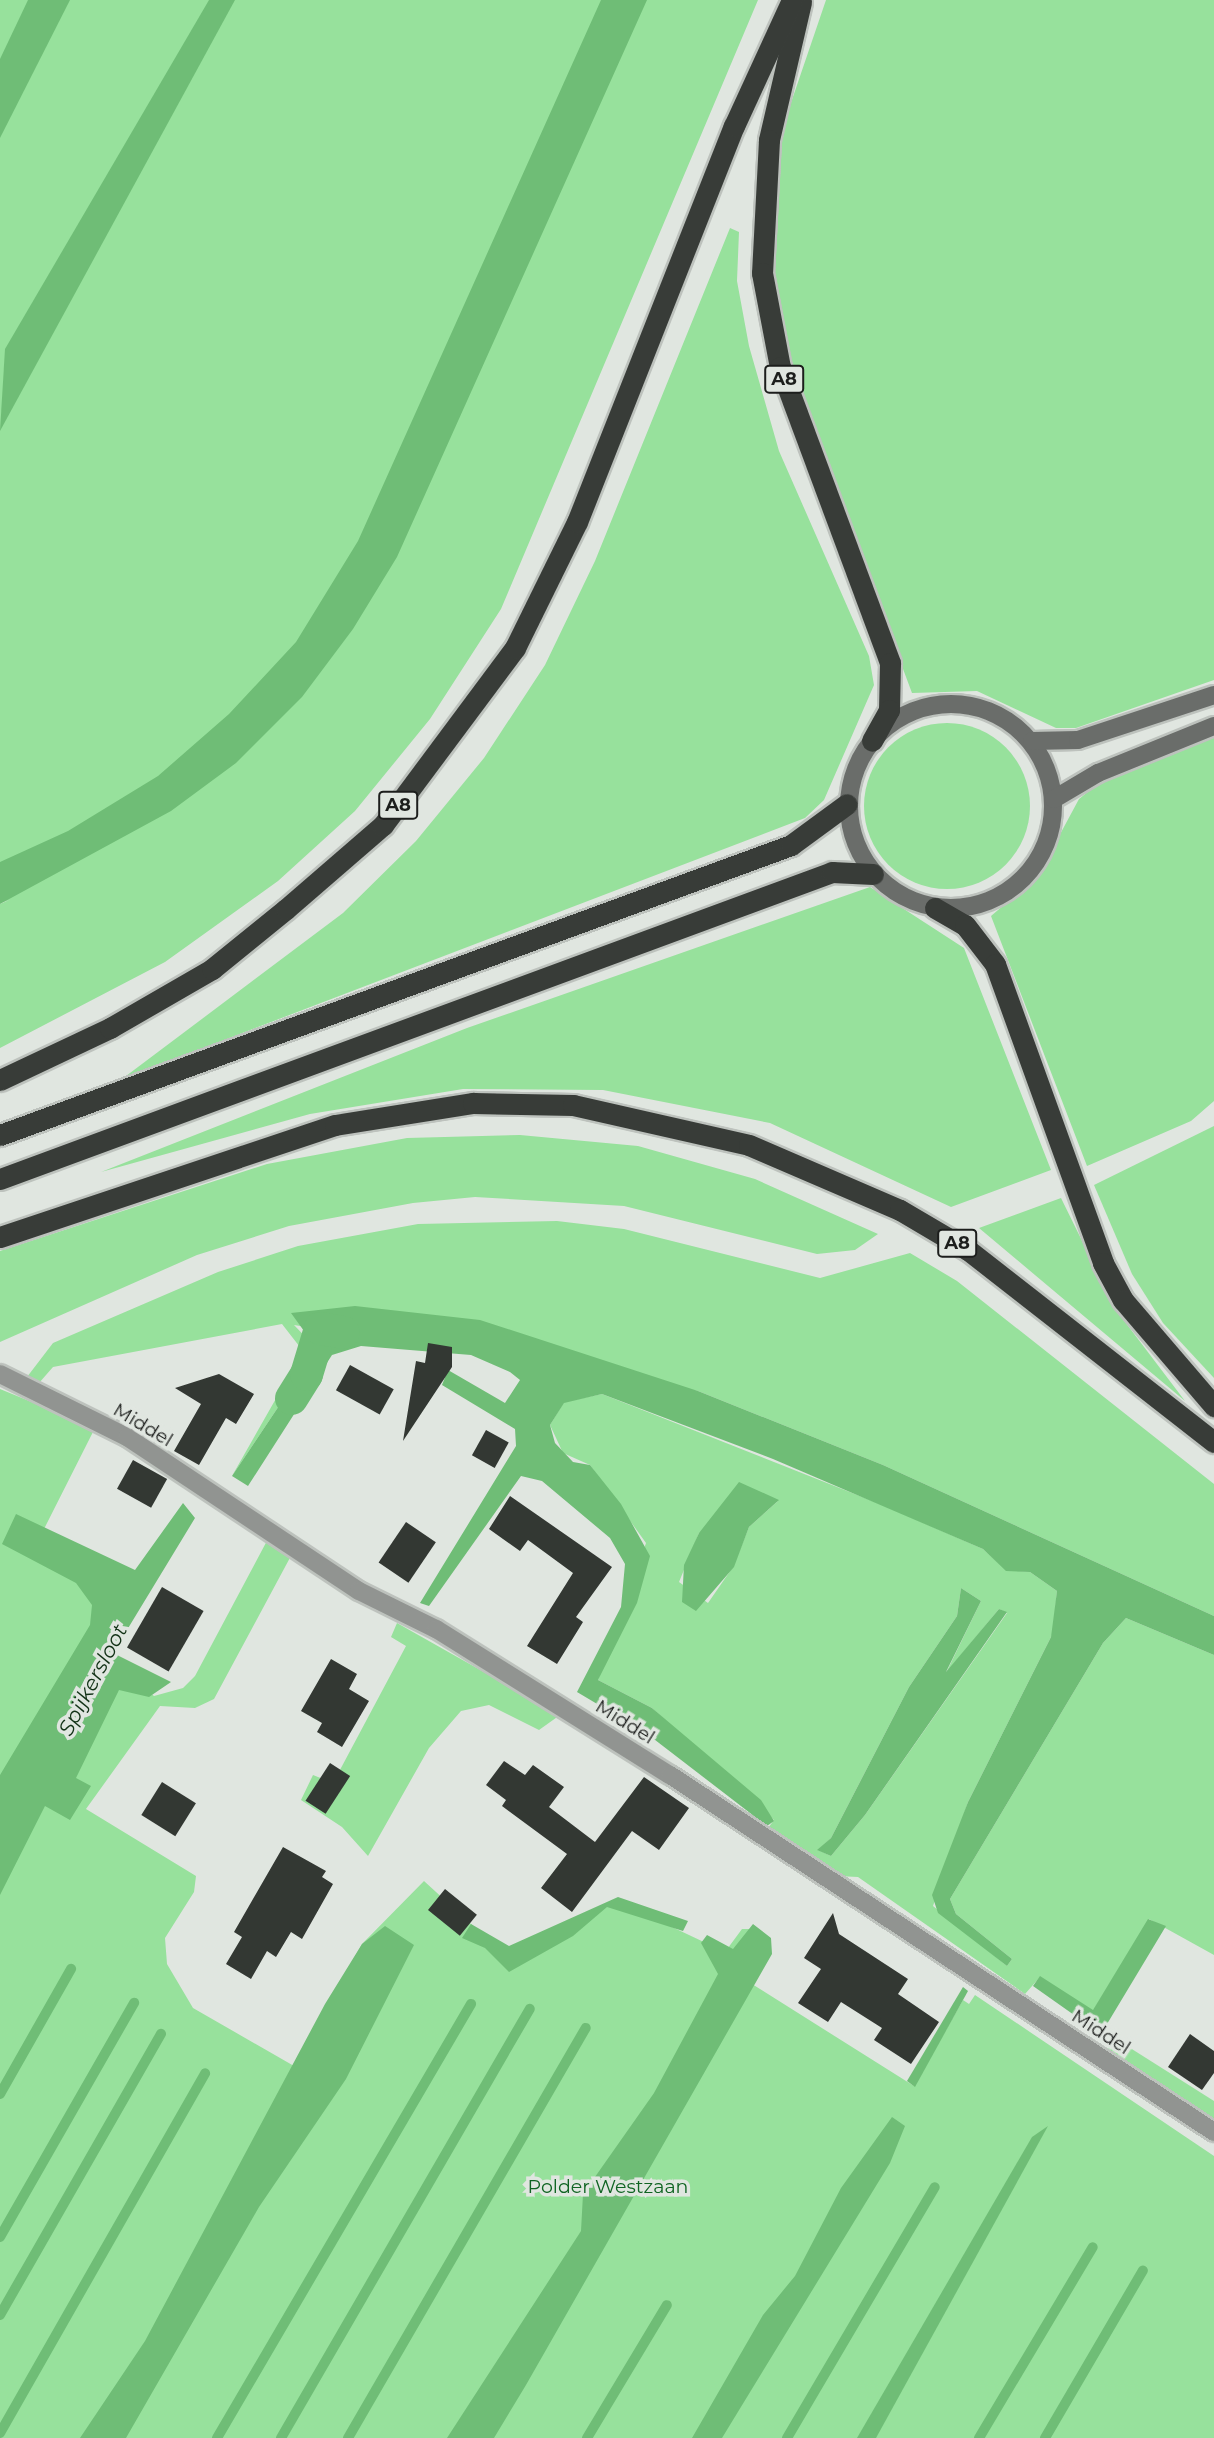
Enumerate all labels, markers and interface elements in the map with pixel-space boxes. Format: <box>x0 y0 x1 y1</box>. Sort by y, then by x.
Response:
road number: A8 <box>763 365 805 394</box>
road number: A8 <box>377 790 419 820</box>
road number: A8 <box>936 1228 978 1258</box>
street label: Middel <box>109 1398 177 1452</box>
water label: Spijkersloot <box>53 1620 133 1740</box>
street label: Middel <box>591 1695 659 1749</box>
street label: Middel <box>1067 2005 1135 2059</box>
park label: Polder Westzaan <box>528 2176 688 2198</box>

